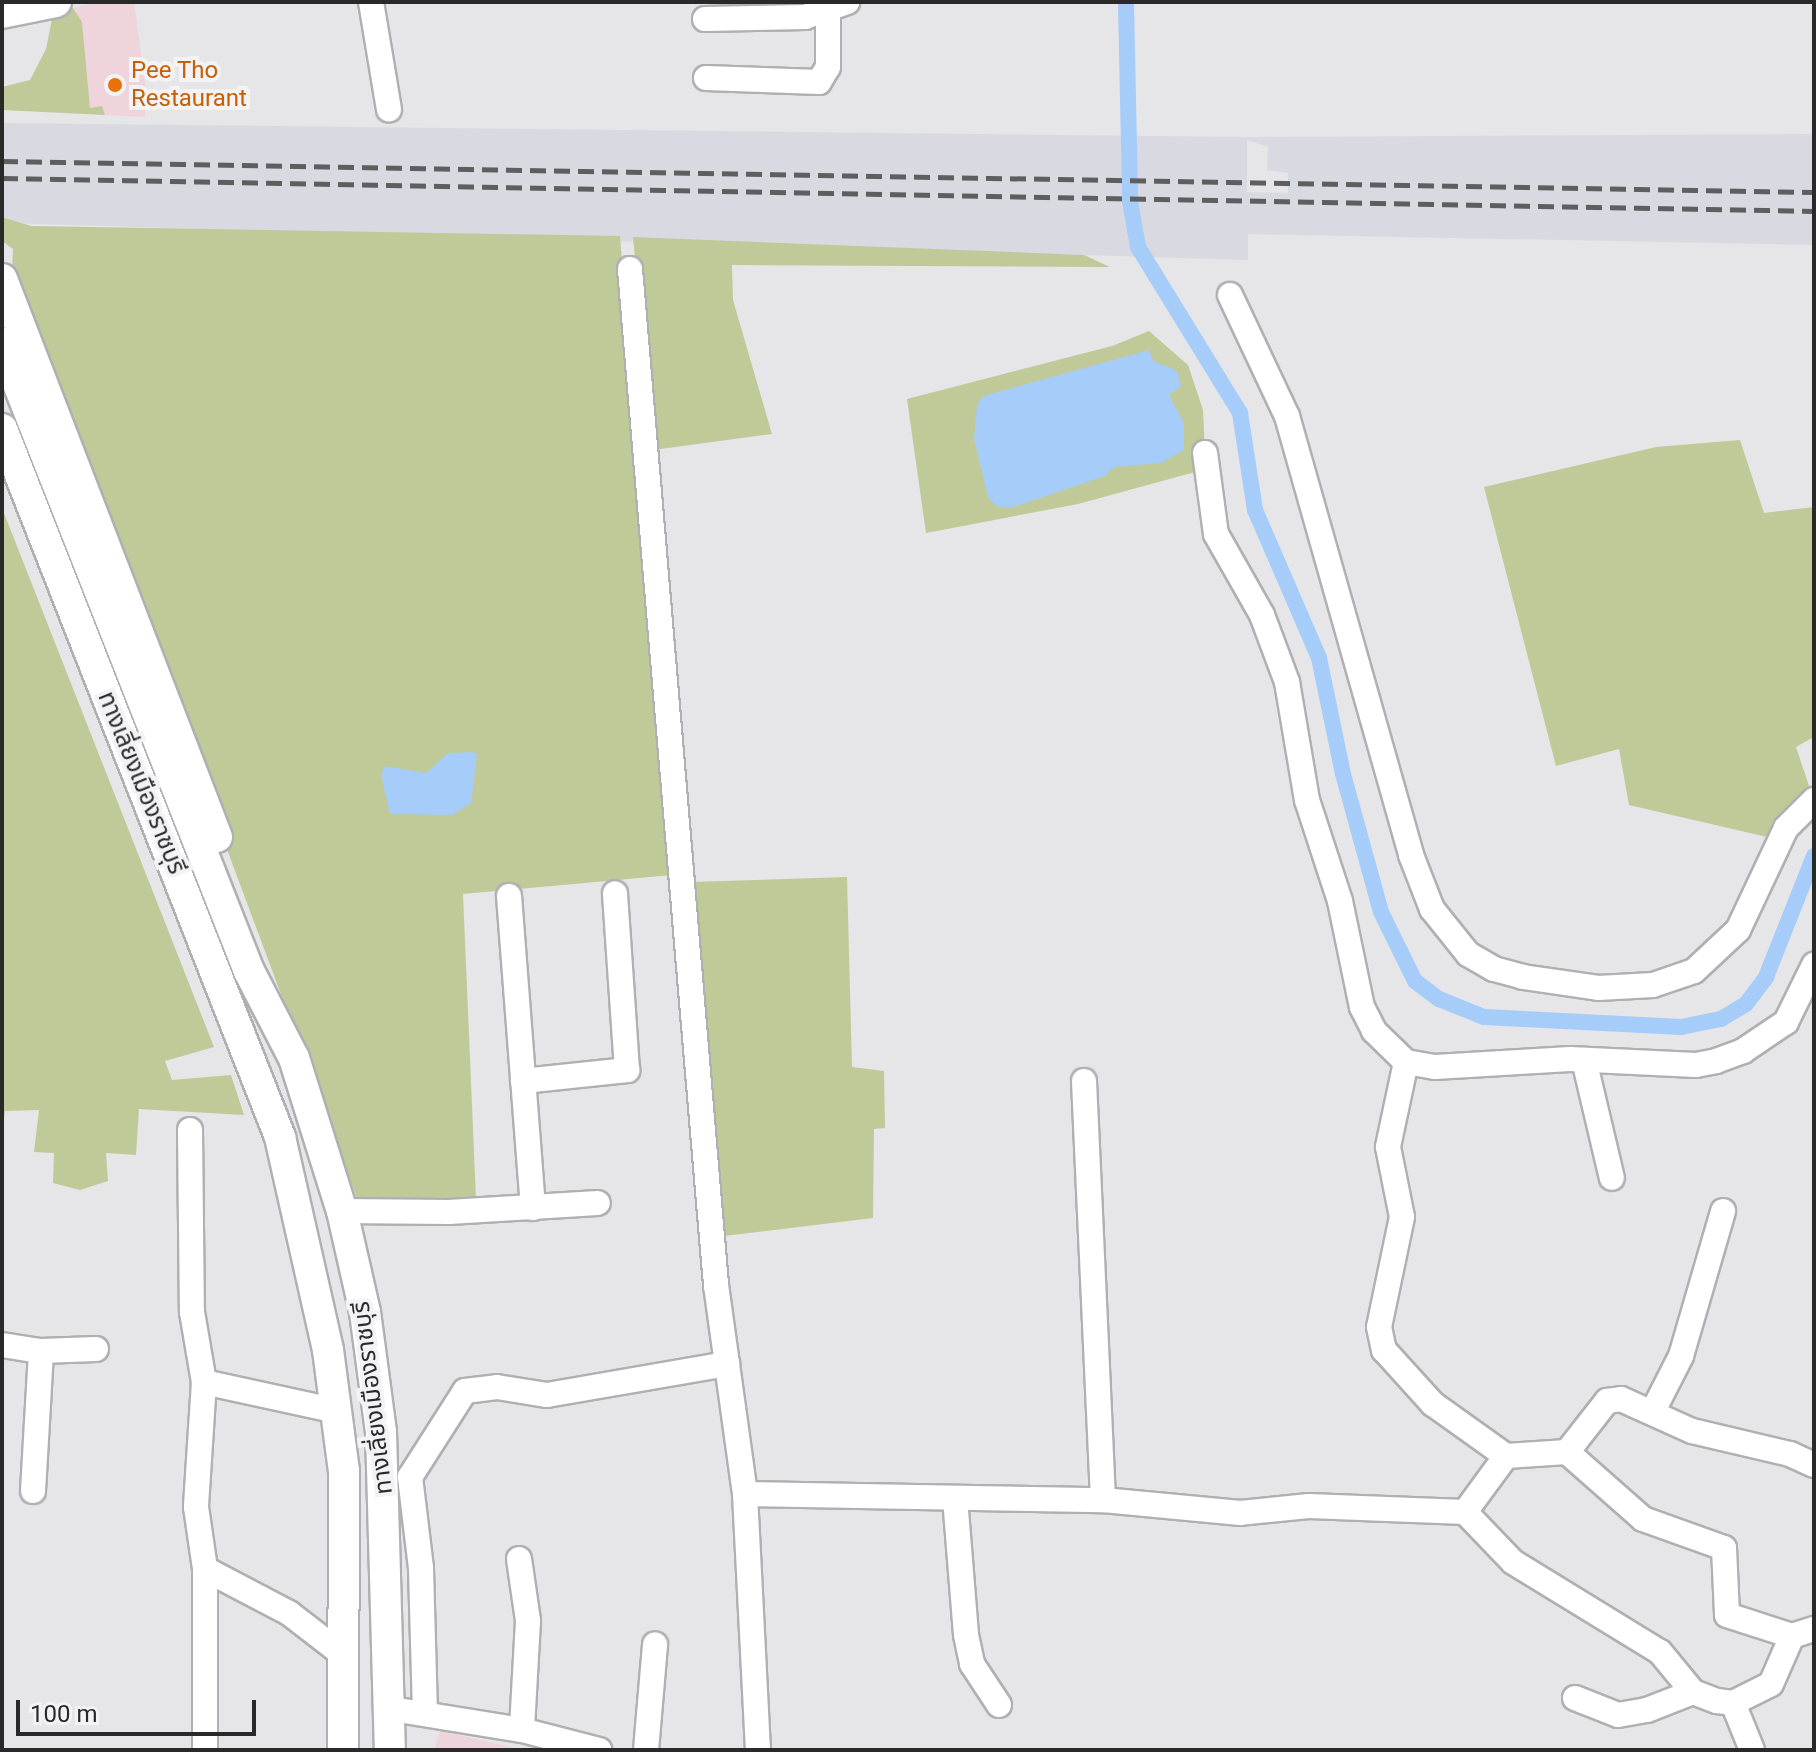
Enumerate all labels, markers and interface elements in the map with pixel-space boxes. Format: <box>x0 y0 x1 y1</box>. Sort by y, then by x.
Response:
place label: Pee Tho Restaurant <box>131 57 247 113</box>
marker: Pee Tho Restaurant <box>106 76 124 94</box>
street label: ทางเลี่ยงเมืองราชบุรี <box>91 688 191 878</box>
street label: ทางเลี่ยงเมืองราชบุรี <box>347 1300 399 1496</box>
scale bar <box>20 1684 260 1734</box>
text: 100 m <box>30 1700 97 1728</box>

